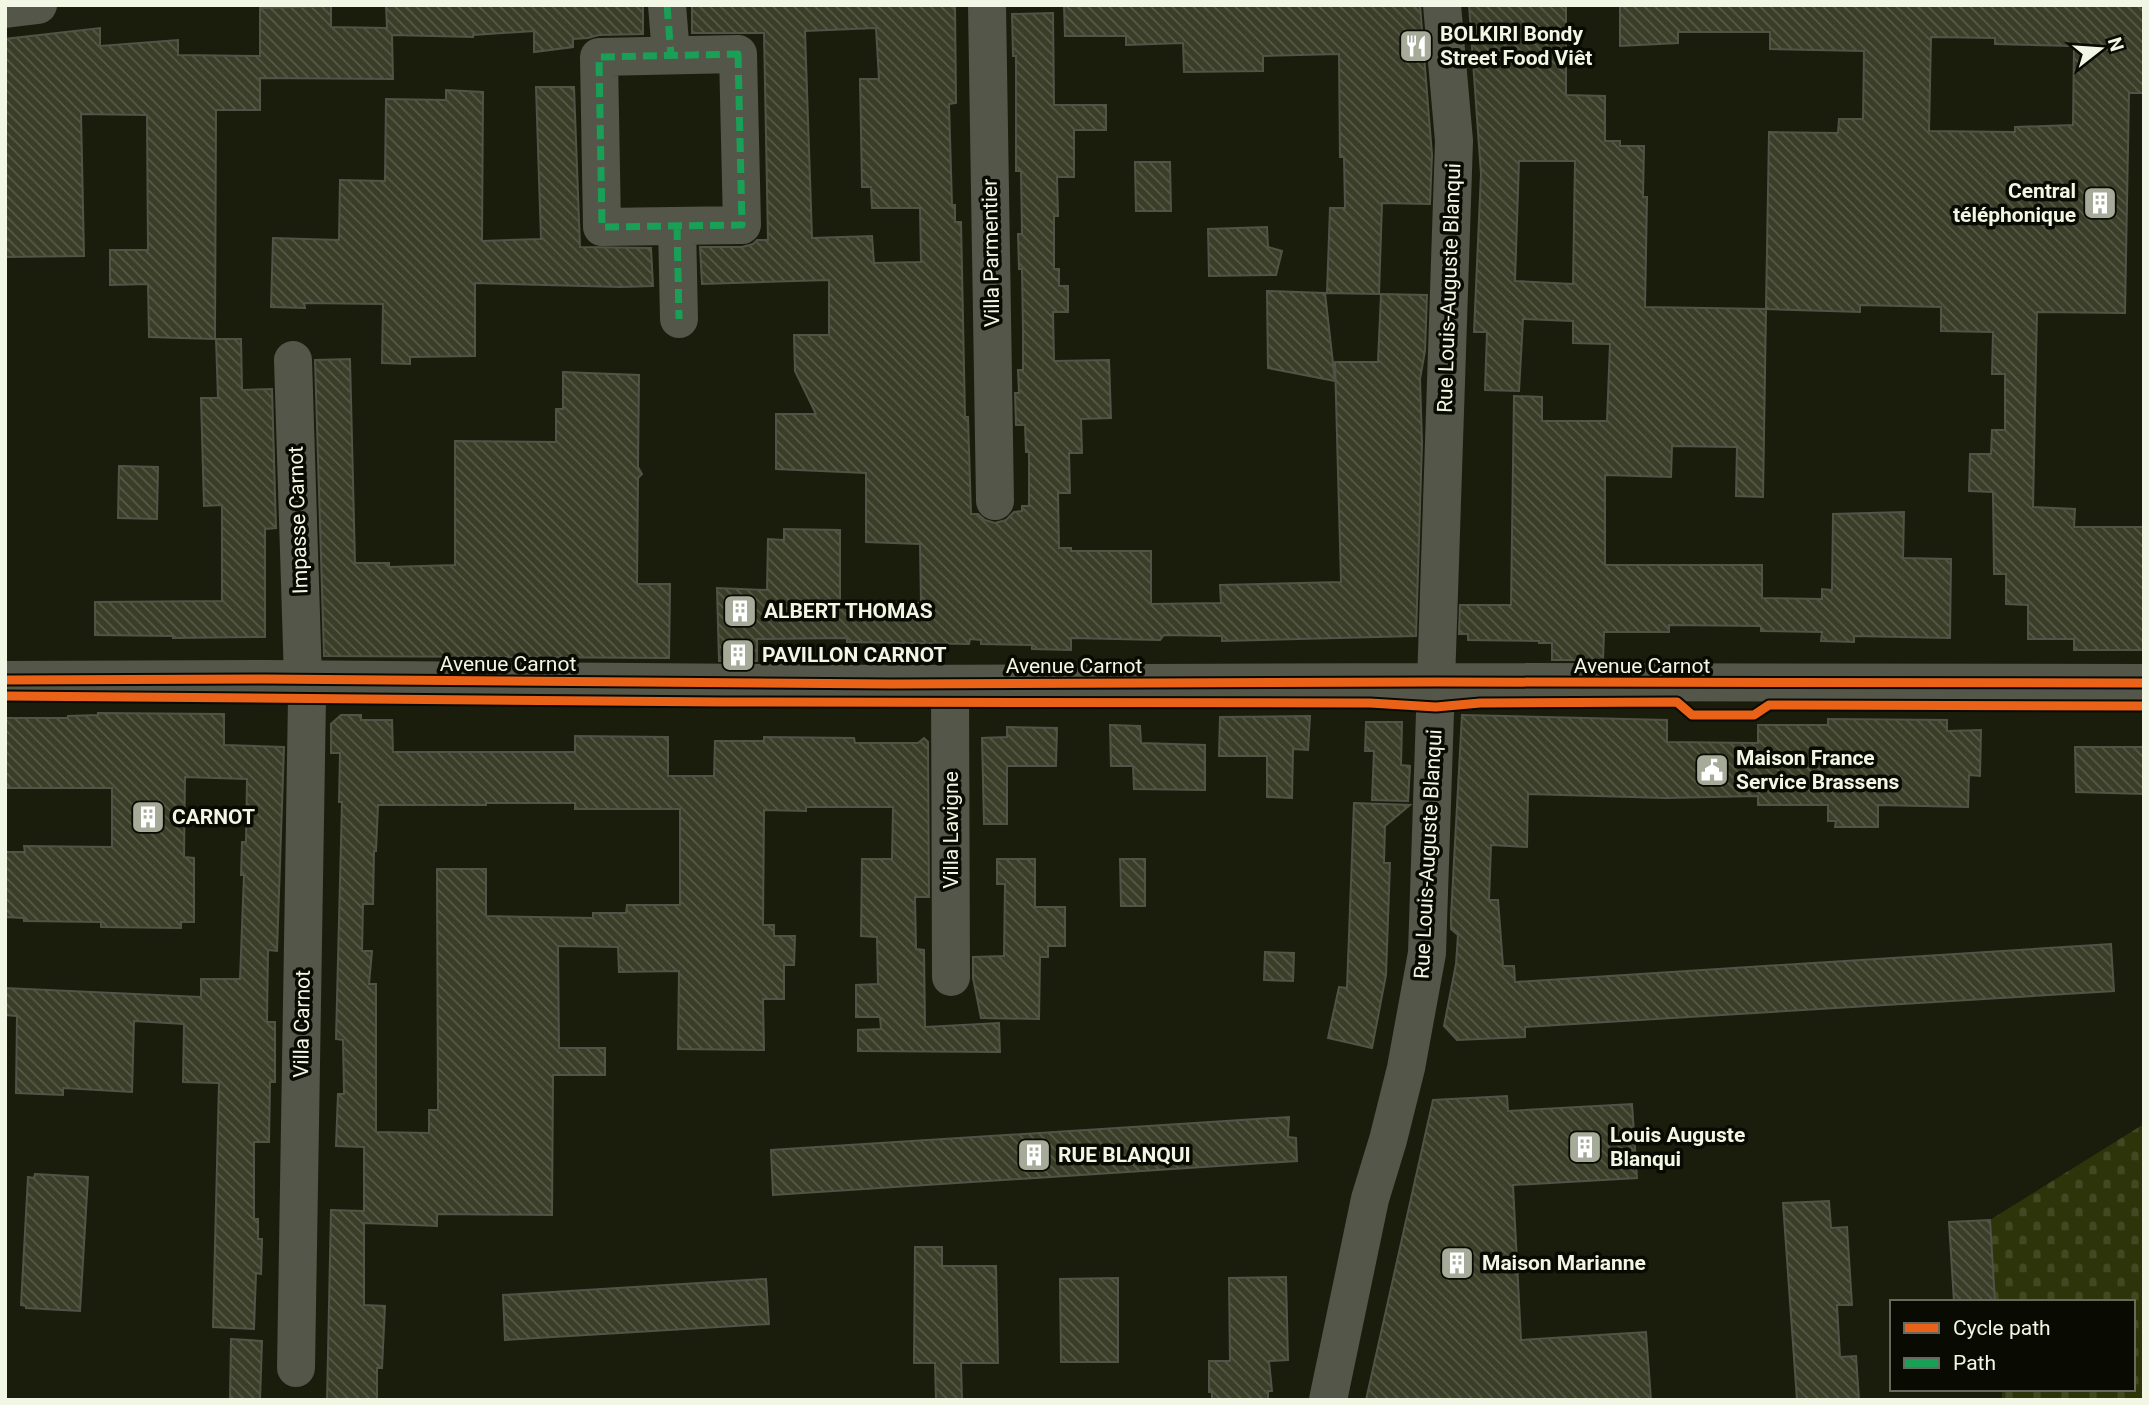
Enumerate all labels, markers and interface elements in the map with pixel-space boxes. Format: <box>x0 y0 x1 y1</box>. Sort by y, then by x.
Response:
north arrow <box>2065 14 2135 84</box>
place label: BOLKIRI Bondy Street Food Viêt <box>1440 22 1592 70</box>
restaurant icon: BOLKIRI Bondy Street Food Viêt <box>1397 27 1435 65</box>
text: N <box>2103 34 2129 54</box>
street label: Rue Louis-Auguste Blanqui <box>1433 163 1465 413</box>
street label: Villa Parmentier <box>978 179 1004 327</box>
place label: Central téléphonique <box>1953 179 2076 227</box>
building icon: Central téléphonique <box>2081 184 2119 222</box>
street label: Impasse Carnot <box>283 445 313 594</box>
building icon: ALBERT THOMAS <box>721 592 759 630</box>
place label: ALBERT THOMAS <box>764 599 933 623</box>
building icon: PAVILLON CARNOT <box>719 636 757 674</box>
place label: PAVILLON CARNOT <box>762 643 947 667</box>
street label: Avenue Carnot <box>440 652 576 676</box>
street label: Avenue Carnot <box>1006 654 1142 678</box>
street label: Avenue Carnot <box>1574 654 1710 678</box>
street label: Rue Louis-Auguste Blanqui <box>1409 729 1447 979</box>
place label: Maison France Service Brassens <box>1736 746 1900 794</box>
public building icon: Maison France Service Brassens <box>1693 751 1731 789</box>
street label: Villa Lavigne <box>939 771 963 889</box>
building icon: CARNOT <box>129 798 167 836</box>
place label: CARNOT <box>172 805 255 829</box>
street label: Villa Carnot <box>289 970 315 1078</box>
place label: Louis Auguste Blanqui <box>1610 1123 1745 1171</box>
building icon: Louis Auguste Blanqui <box>1566 1128 1604 1166</box>
building icon: RUE BLANQUI <box>1015 1136 1053 1174</box>
place label: RUE BLANQUI <box>1058 1143 1191 1167</box>
building icon: Maison Marianne <box>1438 1244 1476 1282</box>
place label: Maison Marianne <box>1482 1251 1646 1275</box>
legend <box>1890 1300 2135 1391</box>
text: Cycle path <box>1953 1316 2051 1340</box>
text: Path <box>1953 1351 1996 1375</box>

